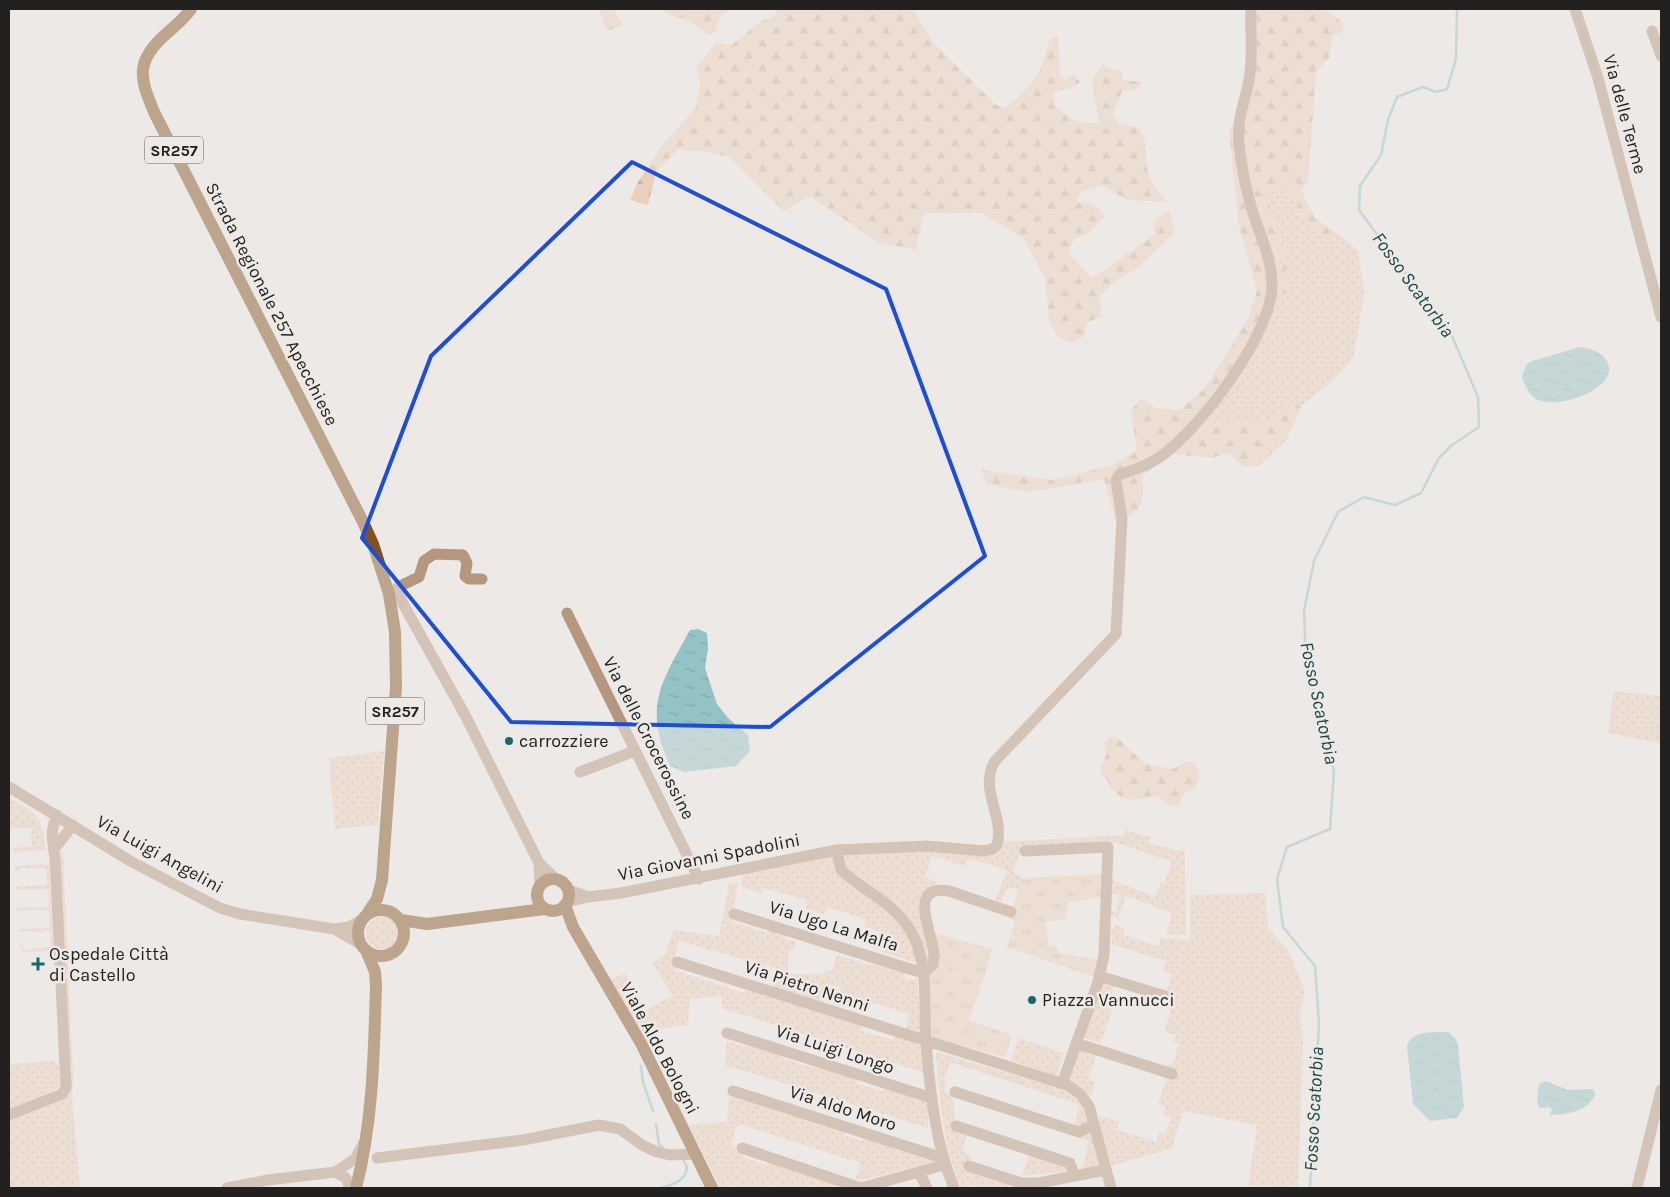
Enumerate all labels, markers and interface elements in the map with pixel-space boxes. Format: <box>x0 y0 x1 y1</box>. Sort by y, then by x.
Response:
street label: Via delle Terme <box>1598 52 1652 176</box>
road number: SR257 <box>145 136 203 164</box>
street label: Strada Regionale 257 Apecchiese <box>201 179 343 429</box>
water label: Fosso Scatorbia <box>1367 228 1459 342</box>
water label: Fosso Scatorbia <box>1295 640 1343 766</box>
street label: Via delle Crocerossine <box>598 653 700 823</box>
road number: SR257 <box>366 698 424 724</box>
place label: carrozziere <box>519 730 609 752</box>
marker: carrozziere <box>503 735 515 747</box>
street label: Via Luigi Angelini <box>93 810 227 898</box>
street label: Via Giovanni Spadolini <box>616 829 802 885</box>
street label: Via Ugo La Malfa <box>766 896 902 956</box>
place label: Ospedale Città di Castello <box>49 943 169 986</box>
street label: Via Pietro Nenni <box>742 955 872 1017</box>
marker: Ospedale Città di Castello <box>31 957 45 971</box>
street label: Viale Aldo Bologni <box>616 978 704 1118</box>
place label: Piazza Vannucci <box>1042 989 1175 1011</box>
marker: Piazza Vannucci <box>1026 994 1038 1006</box>
street label: Via Luigi Longo <box>773 1019 897 1079</box>
water label: Fosso Scatorbia <box>1300 1046 1328 1172</box>
street label: Via Aldo Moro <box>787 1080 899 1136</box>

